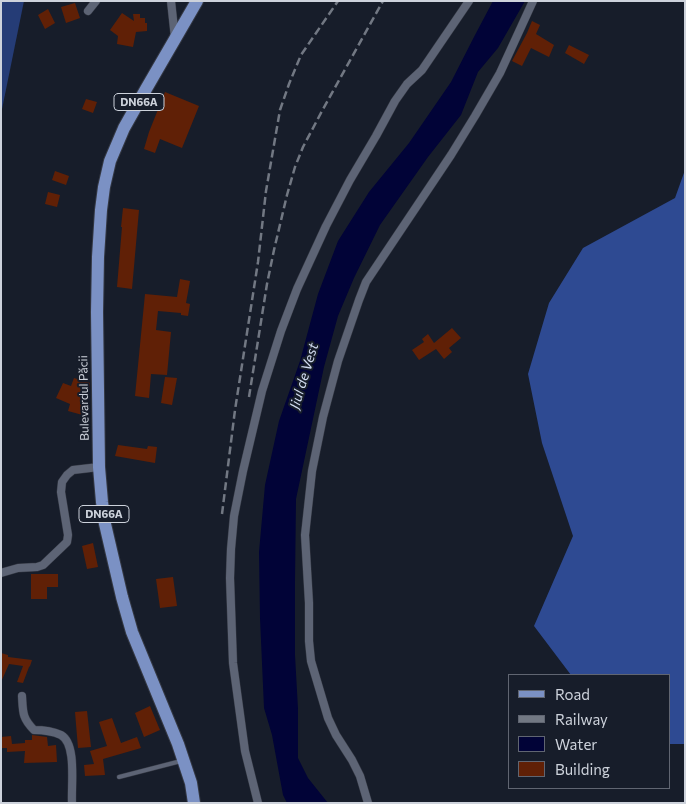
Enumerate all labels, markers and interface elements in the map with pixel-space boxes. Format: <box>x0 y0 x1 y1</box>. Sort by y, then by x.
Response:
road number: DN66A <box>114 94 164 110</box>
water label: Jiul de Vest <box>286 341 322 411</box>
street label: Bulevardul Păcii <box>76 355 92 441</box>
road number: DN66A <box>79 506 129 522</box>
legend <box>508 674 671 789</box>
text: Road <box>555 685 590 703</box>
text: Railway <box>555 710 608 728</box>
text: Water <box>555 735 597 753</box>
text: Building <box>555 760 610 778</box>

